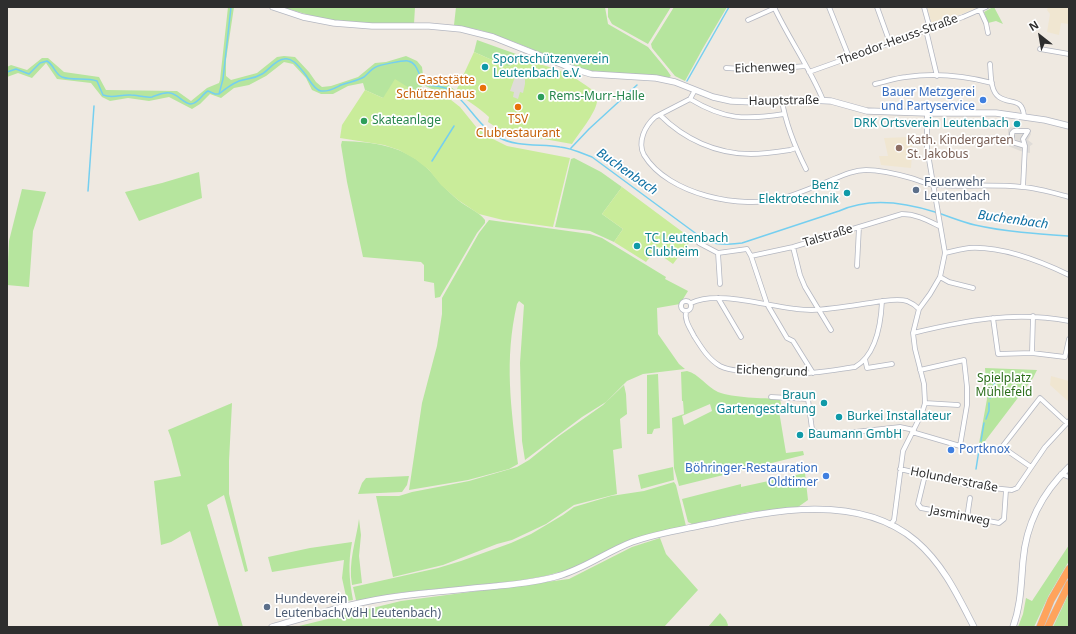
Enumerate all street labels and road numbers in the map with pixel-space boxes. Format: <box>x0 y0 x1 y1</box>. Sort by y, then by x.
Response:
street label: Theodor-Heuss-Straße <box>836 12 960 68</box>
street label: Eichenweg <box>734 60 796 76</box>
street label: Hauptstraße <box>749 93 819 109</box>
street label: Talstraße <box>801 222 855 250</box>
street label: Eichengrund <box>736 363 808 379</box>
street label: Holunderstraße <box>909 464 999 496</box>
street label: Jasminweg <box>929 503 991 529</box>

